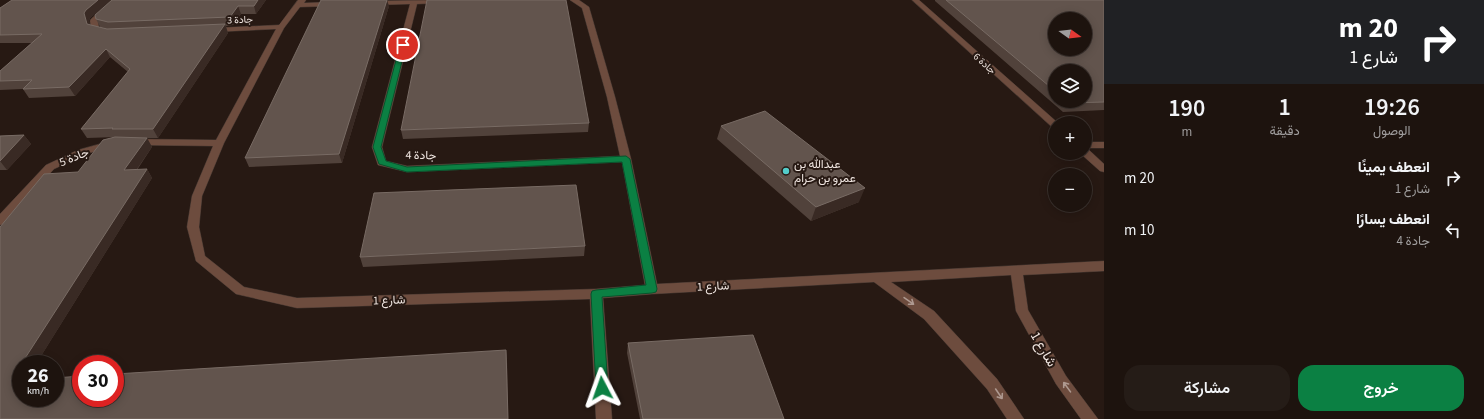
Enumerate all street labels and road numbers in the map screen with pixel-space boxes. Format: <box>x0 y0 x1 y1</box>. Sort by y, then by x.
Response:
street label: جادة 3 <box>227 13 253 27</box>
street label: جادة 6 <box>970 50 999 78</box>
street label: جادة 5 <box>57 144 92 171</box>
street label: جادة 4 <box>405 147 437 164</box>
street label: شارع 1 <box>696 277 730 296</box>
street label: شارع 1 <box>372 291 406 310</box>
street label: شارع 1 <box>1025 328 1061 371</box>

